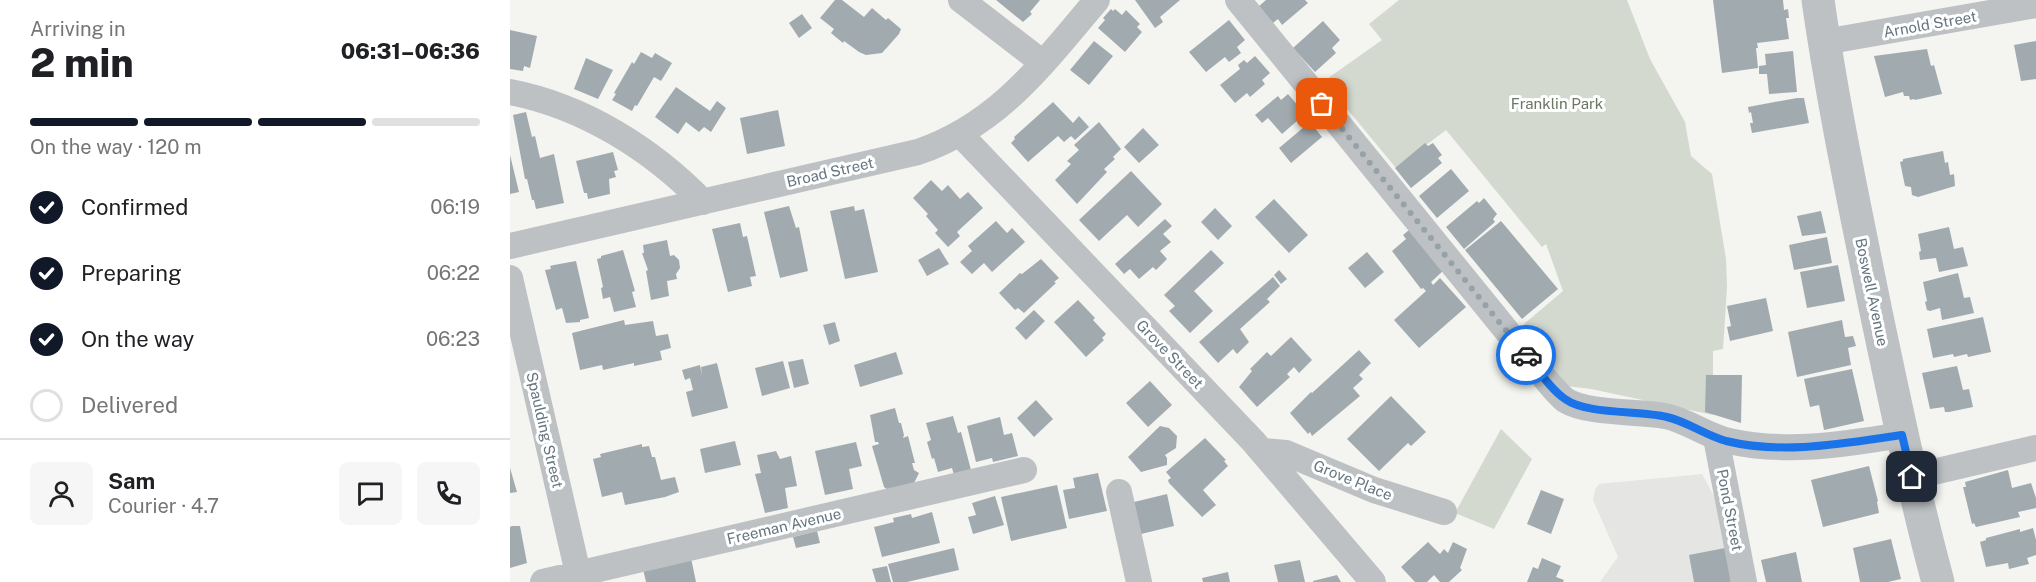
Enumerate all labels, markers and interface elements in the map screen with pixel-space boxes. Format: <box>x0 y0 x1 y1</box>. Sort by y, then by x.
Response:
street label: Arnold Street <box>1882 7 1978 41</box>
text: Arriving in <box>30 17 125 41</box>
text: 06:31–06:36 <box>341 38 480 64</box>
text: 2 min <box>30 40 134 86</box>
pin <box>1296 78 1347 129</box>
icon: bag <box>1305 87 1338 120</box>
park label: Franklin Park <box>1511 95 1603 112</box>
text: On the way · 120 m <box>30 135 202 159</box>
street label: Broad Street <box>785 154 875 190</box>
icon: check <box>30 191 63 224</box>
text: Confirmed <box>81 194 188 220</box>
text: 06:19 <box>430 195 480 219</box>
street label: Boswell Avenue <box>1852 236 1892 348</box>
icon: check <box>30 257 63 290</box>
text: Preparing <box>81 260 182 286</box>
text: 06:22 <box>427 261 480 285</box>
street label: Grove Street <box>1133 316 1207 392</box>
icon: check <box>30 323 63 356</box>
courier <box>1496 325 1556 385</box>
text: On the way <box>81 326 194 352</box>
text: 06:23 <box>426 327 480 351</box>
icon: car <box>1510 339 1543 372</box>
street label: Spaulding Street <box>523 370 567 490</box>
text: Delivered <box>81 392 178 418</box>
pin <box>1886 451 1937 502</box>
street label: Grove Place <box>1311 456 1395 504</box>
icon: home <box>1895 460 1928 493</box>
button: person <box>30 462 93 525</box>
button: chat <box>339 462 402 525</box>
button: phone <box>417 462 480 525</box>
text: Sam <box>108 468 155 494</box>
street label: Pond Street <box>1714 468 1746 552</box>
text: Courier · 4.7 <box>108 494 219 518</box>
street label: Freeman Avenue <box>725 505 843 547</box>

